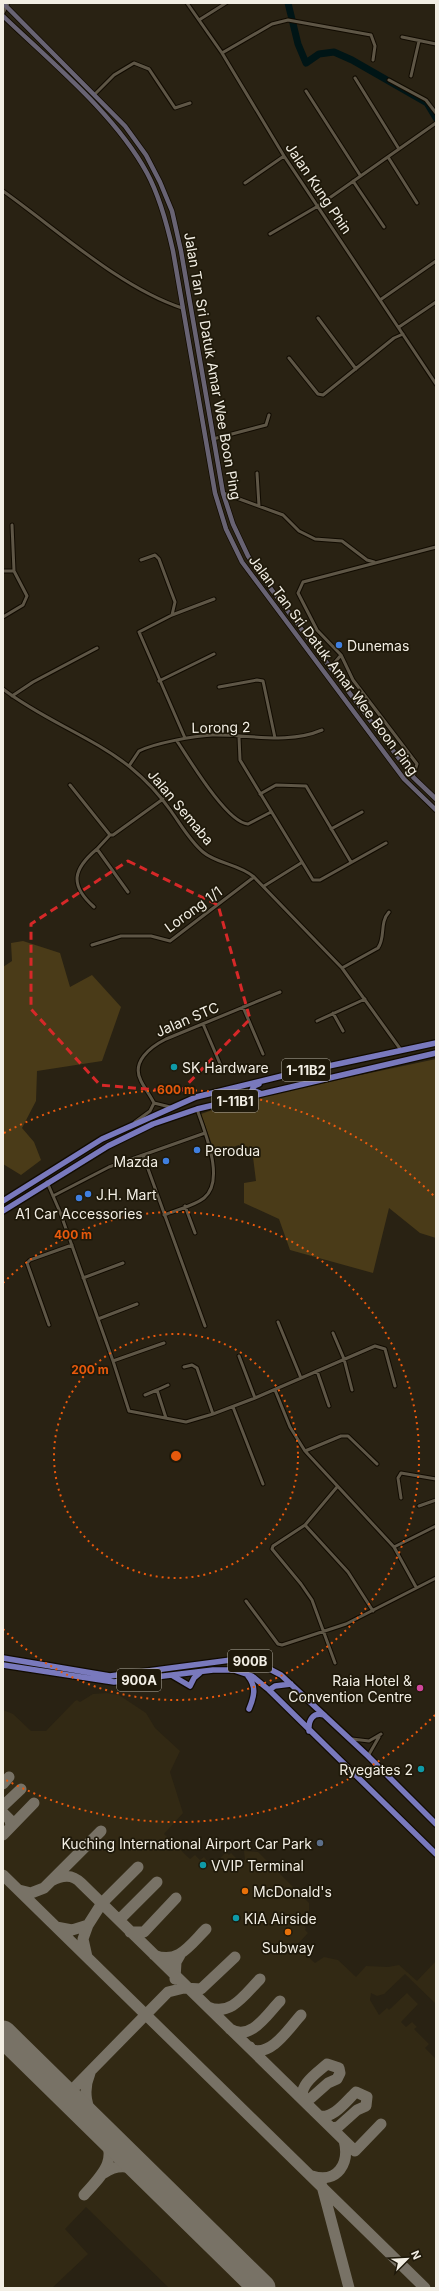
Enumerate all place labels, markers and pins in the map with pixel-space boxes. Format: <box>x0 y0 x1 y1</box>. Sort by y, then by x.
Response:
place label: Dunemas <box>347 637 409 654</box>
marker: Dunemas <box>334 640 344 650</box>
place label: SK Hardware <box>182 1059 269 1076</box>
marker: SK Hardware <box>169 1062 179 1072</box>
place label: Perodua <box>205 1142 260 1159</box>
marker: Perodua <box>192 1145 202 1155</box>
place label: Mazda <box>114 1153 158 1170</box>
marker: Mazda <box>161 1156 171 1166</box>
place label: J.H. Mart <box>96 1186 157 1203</box>
marker: J.H. Mart <box>83 1189 93 1199</box>
marker: A1 Car Accessories <box>74 1193 84 1203</box>
place label: A1 Car Accessories <box>15 1205 143 1222</box>
centre of rings <box>169 1449 183 1463</box>
place label: Raia Hotel & Convention Centre <box>288 1672 412 1705</box>
marker: Raia Hotel & Convention Centre <box>415 1683 425 1693</box>
place label: Ryegates 2 <box>339 1761 413 1778</box>
marker: Ryegates 2 <box>416 1764 426 1774</box>
place label: Kuching International Airport Car Park <box>61 1835 312 1852</box>
marker: Kuching International Airport Car Park <box>315 1838 325 1848</box>
place label: VVIP Terminal <box>211 1857 304 1874</box>
marker: VVIP Terminal <box>198 1860 208 1870</box>
place label: McDonald's <box>253 1883 332 1900</box>
marker: McDonald's <box>240 1886 250 1896</box>
place label: KIA Airside <box>244 1910 317 1927</box>
marker: KIA Airside <box>231 1913 241 1923</box>
marker: Subway <box>283 1927 293 1937</box>
place label: Subway <box>262 1939 314 1956</box>

